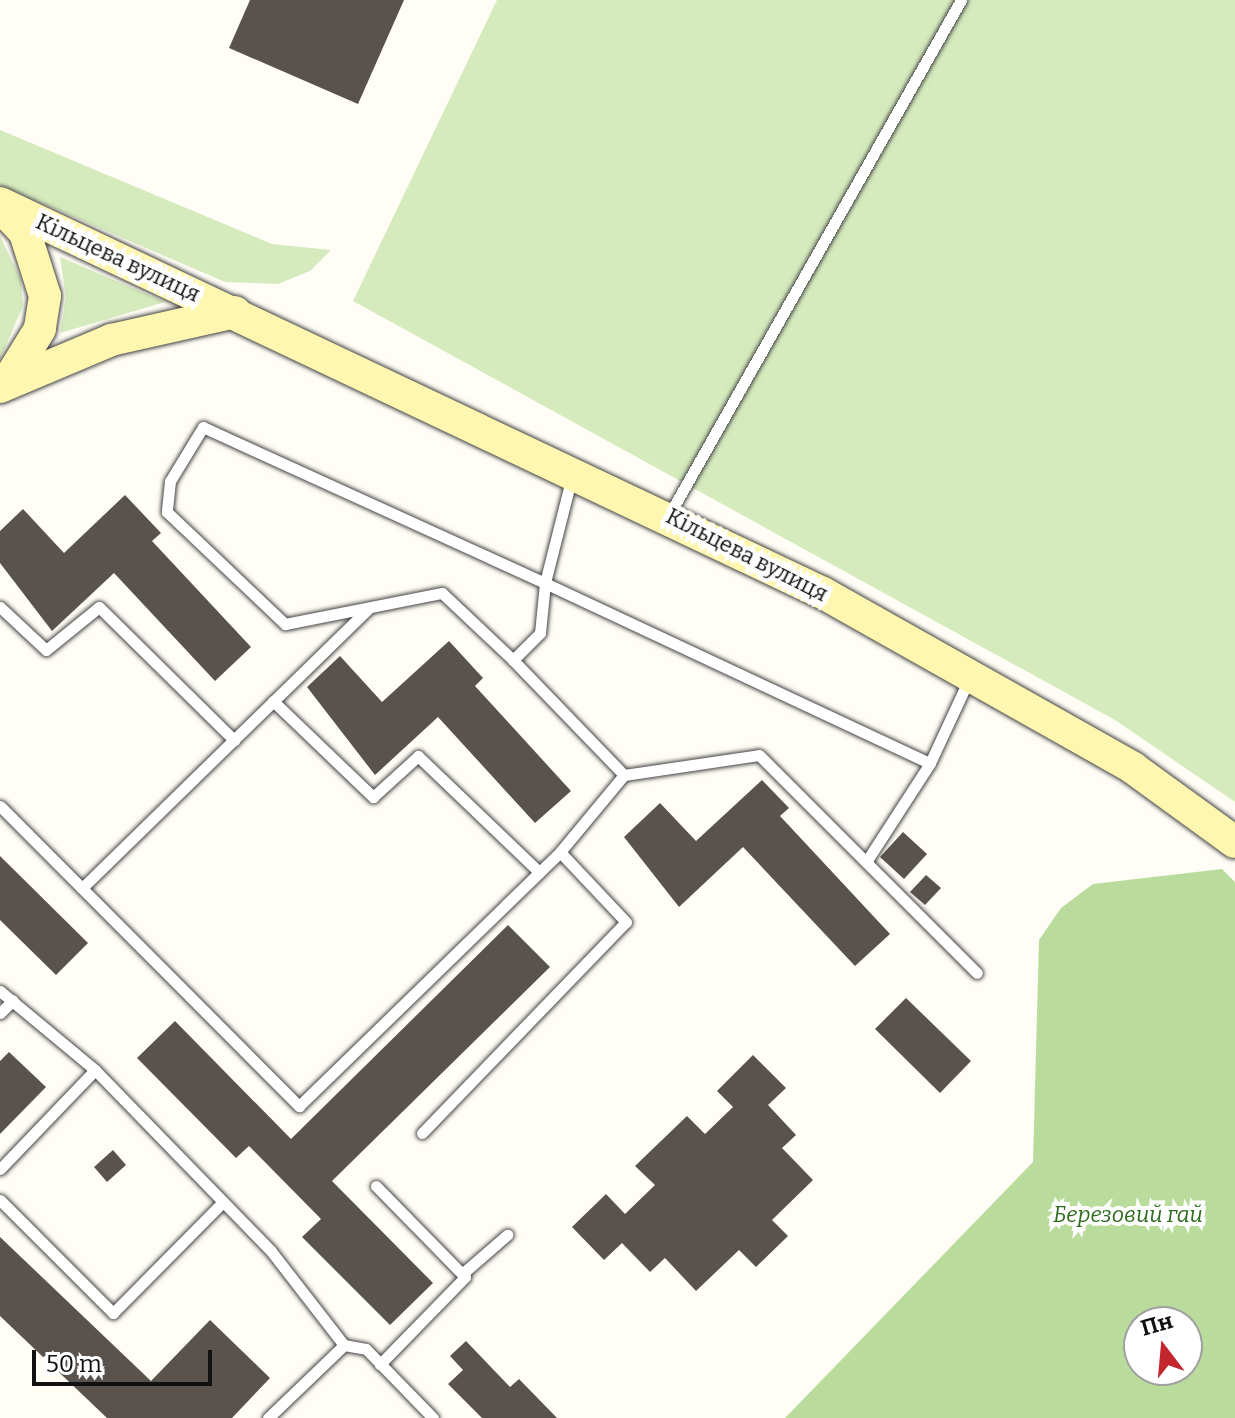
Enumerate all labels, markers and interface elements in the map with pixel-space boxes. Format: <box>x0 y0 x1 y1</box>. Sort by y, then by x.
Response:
street label: Кільцева вулиця <box>32 208 204 308</box>
street label: Кільцева вулиця <box>662 503 832 607</box>
park label: Березовий гай <box>1053 1202 1203 1228</box>
north arrow <box>1123 1306 1203 1386</box>
text: Пн <box>1138 1307 1176 1342</box>
scale bar <box>36 1334 216 1384</box>
text: 50 m <box>46 1350 102 1378</box>

